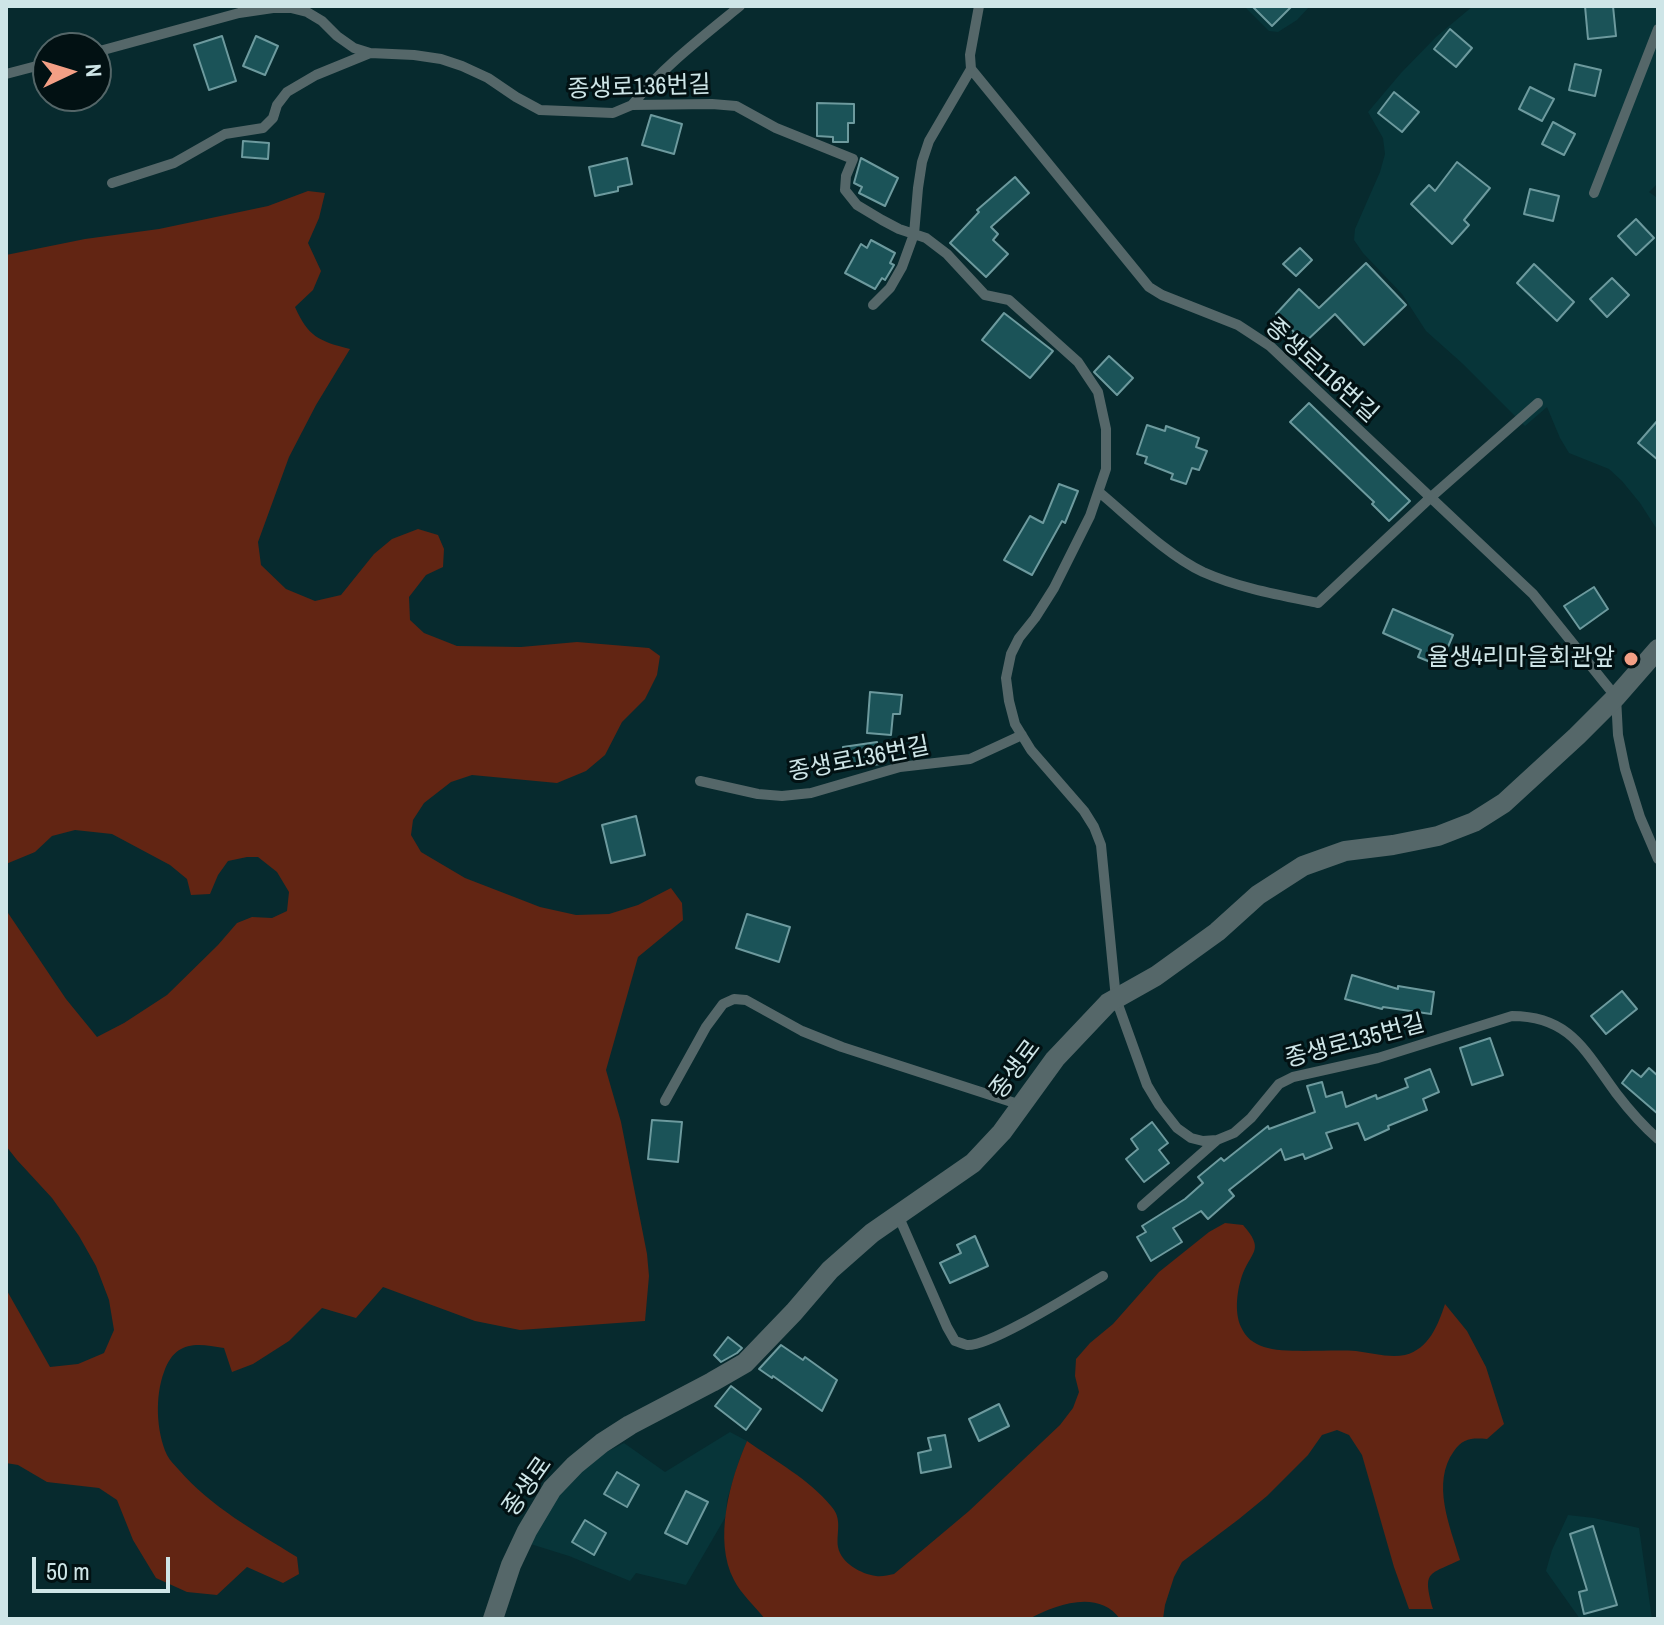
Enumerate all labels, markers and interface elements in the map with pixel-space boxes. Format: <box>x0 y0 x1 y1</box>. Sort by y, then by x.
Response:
north arrow <box>32 32 112 112</box>
text: N <box>79 63 109 78</box>
street label: 종생로136번길 <box>567 71 711 105</box>
street label: 종생로116번길 <box>1259 313 1383 429</box>
place label: 율생4리마을회관앞 <box>1427 645 1615 673</box>
marker: 율생4리마을회관앞 <box>1622 650 1640 668</box>
street label: 종생로136번길 <box>786 732 932 788</box>
street label: 종생로135번길 <box>1282 1010 1428 1074</box>
street label: 종생로 <box>985 1035 1047 1105</box>
street label: 종생로 <box>497 1452 559 1522</box>
scale bar <box>36 1541 174 1591</box>
text: 50 m <box>46 1555 90 1587</box>

